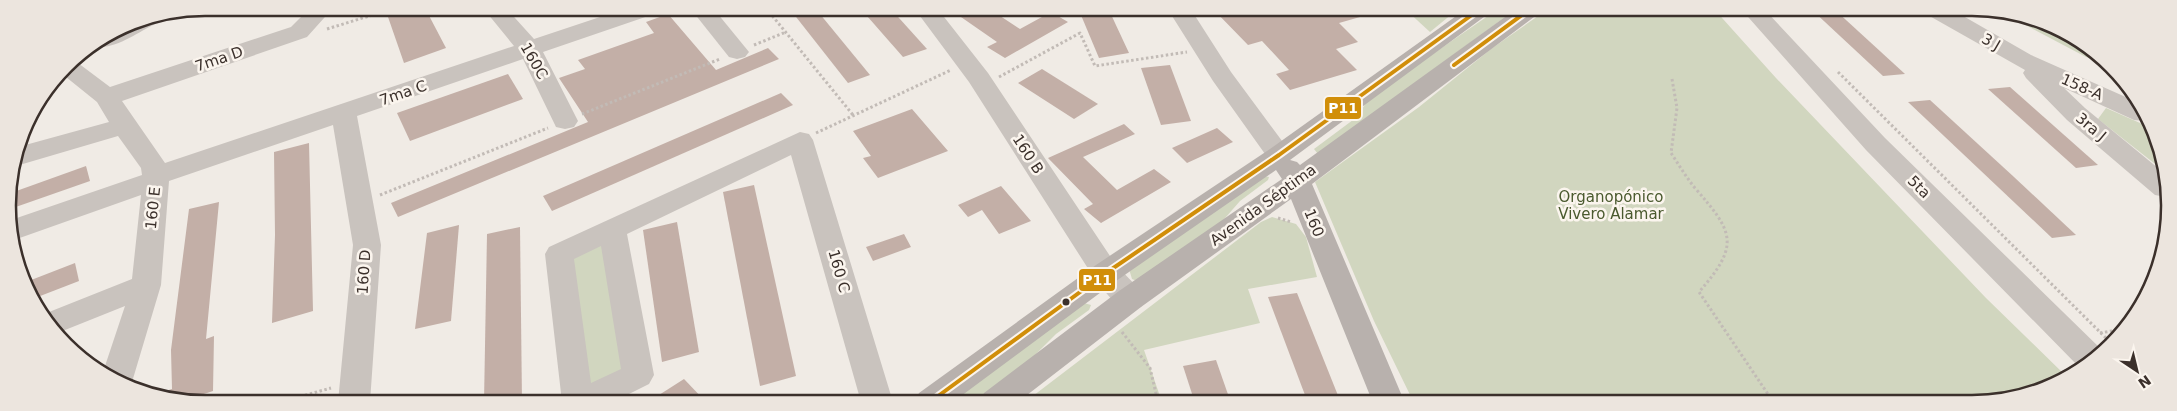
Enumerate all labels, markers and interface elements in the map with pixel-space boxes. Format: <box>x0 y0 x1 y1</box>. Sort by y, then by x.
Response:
street label: 3 J <box>1978 30 2004 54</box>
street label: 160C <box>516 40 552 82</box>
street label: 7ma D <box>193 42 245 76</box>
street label: 158-A <box>2058 70 2106 104</box>
street label: 7ma C <box>377 77 429 109</box>
line badge: P11 <box>1324 96 1362 120</box>
text: P11 <box>1328 100 1358 116</box>
street label: 3ra J <box>2072 109 2110 145</box>
street label: 160 B <box>1009 131 1047 177</box>
street label: Avenida Séptima <box>1206 160 1320 250</box>
street label: 5ta <box>1904 172 1934 202</box>
street label: 160 E <box>142 186 164 230</box>
park label: Organopónico Vivero Alamar <box>1558 188 1665 223</box>
street label: 160 <box>1300 206 1328 240</box>
street label: 160 C <box>824 247 854 295</box>
street label: 160 D <box>353 249 375 295</box>
line badge: P11 <box>1078 268 1116 292</box>
text: P11 <box>1082 272 1112 288</box>
unlabelled marker <box>1061 297 1071 307</box>
north arrow <box>2112 346 2162 396</box>
text: N <box>2135 372 2154 392</box>

